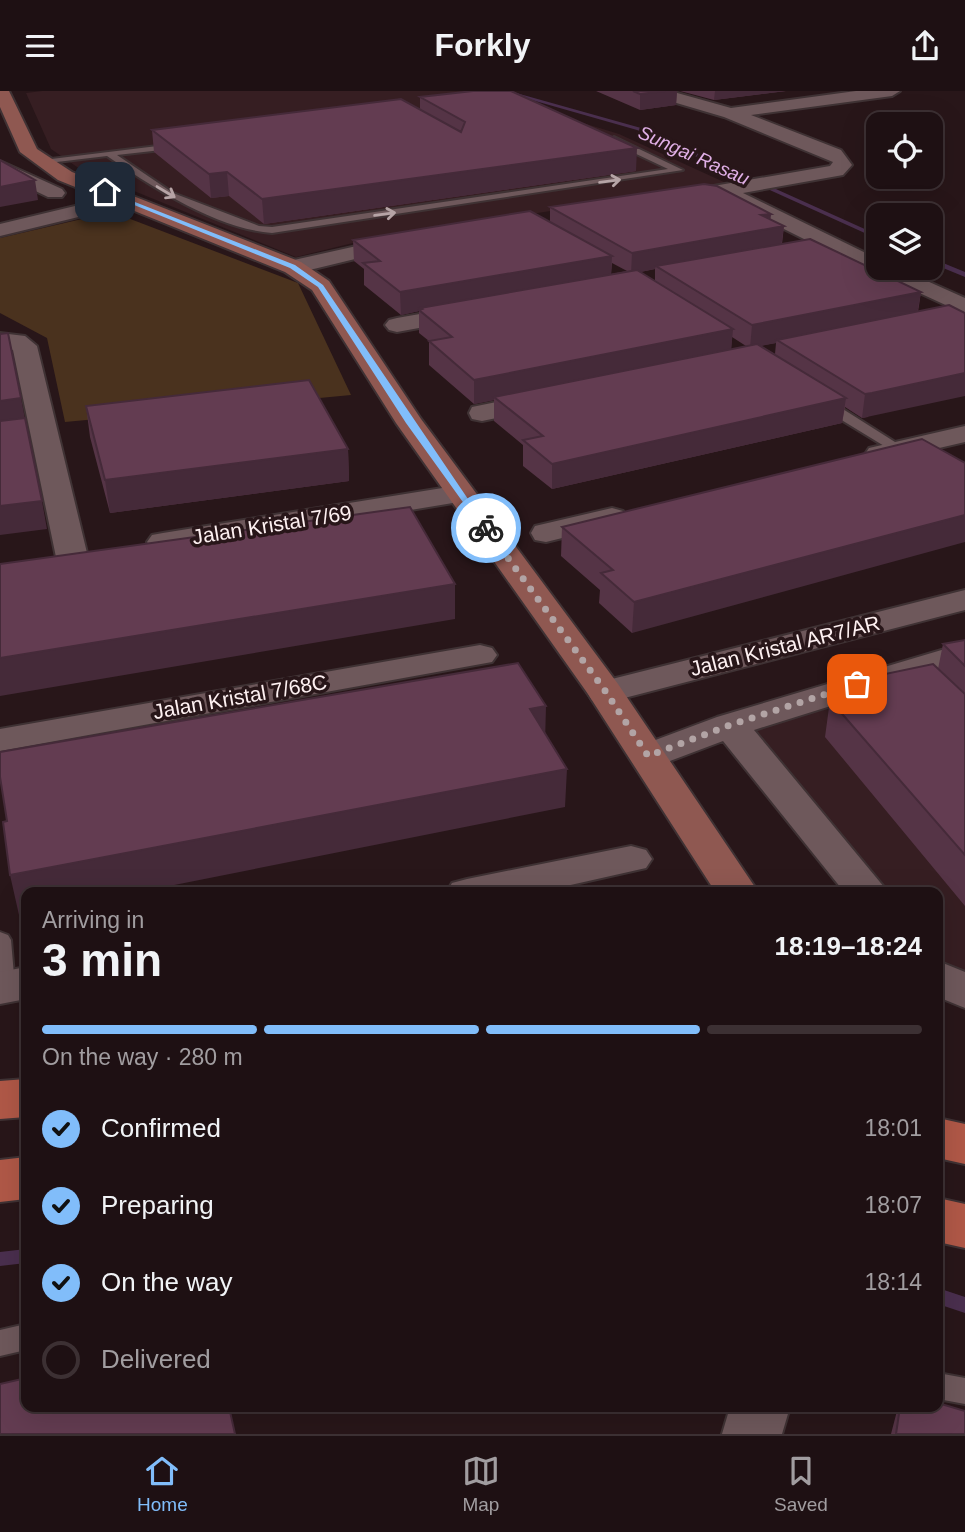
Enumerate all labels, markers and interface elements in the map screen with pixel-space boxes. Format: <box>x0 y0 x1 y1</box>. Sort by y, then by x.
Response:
icon: menu <box>21 27 59 65</box>
text: Forkly <box>434 27 531 63</box>
icon: share <box>906 27 944 65</box>
map controls <box>866 112 943 280</box>
button: locate <box>866 112 943 189</box>
water label: Sungai Rasau <box>635 122 753 189</box>
pin <box>75 162 135 222</box>
icon: home <box>86 173 124 211</box>
one-way arrow <box>598 174 621 187</box>
one-way arrow <box>156 185 176 199</box>
button: layers <box>866 203 943 280</box>
one-way arrow <box>373 207 396 220</box>
courier <box>451 493 521 563</box>
street label: Jalan Kristal 7/69 <box>191 501 353 548</box>
icon: bike <box>467 509 505 547</box>
street label: Jalan Kristal AR7/AR <box>688 611 882 680</box>
pin <box>827 654 887 714</box>
icon: bag <box>838 665 876 703</box>
street label: Jalan Kristal 7/68C <box>151 670 329 723</box>
text: Arriving in <box>42 907 144 933</box>
text: 18:19–18:24 <box>775 931 922 961</box>
text: 3 min <box>42 934 162 986</box>
text: On the way · 280 m <box>42 1044 243 1070</box>
icon: check <box>42 1110 80 1148</box>
text: Confirmed <box>101 1113 221 1143</box>
text: 18:01 <box>864 1115 922 1141</box>
icon: check <box>42 1187 80 1225</box>
text: Preparing <box>101 1190 214 1220</box>
text: 18:07 <box>864 1192 922 1218</box>
icon: check <box>42 1264 80 1302</box>
text: On the way <box>101 1267 233 1297</box>
text: 18:14 <box>864 1269 922 1295</box>
text: Delivered <box>101 1344 211 1374</box>
tab: Home <box>137 1452 188 1516</box>
tab: Map <box>462 1452 500 1516</box>
tab: Saved <box>774 1452 828 1516</box>

